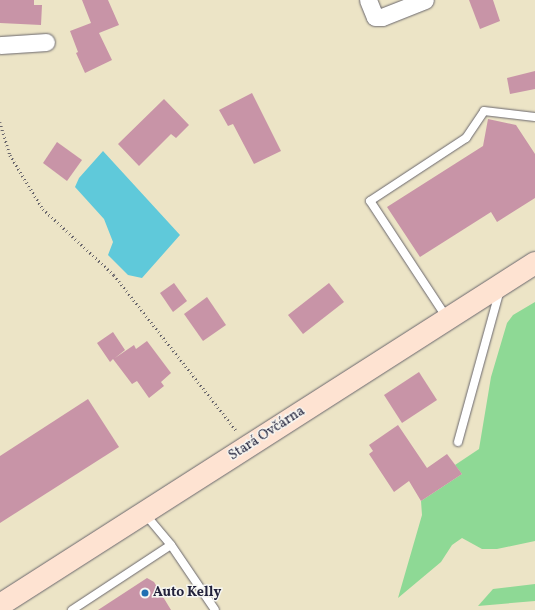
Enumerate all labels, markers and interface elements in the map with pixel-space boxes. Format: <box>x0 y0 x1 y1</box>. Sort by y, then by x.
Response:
street label: Stará Ovčárna <box>226 403 308 465</box>
place label: Auto Kelly <box>153 585 221 601</box>
marker: Auto Kelly <box>140 588 150 598</box>

